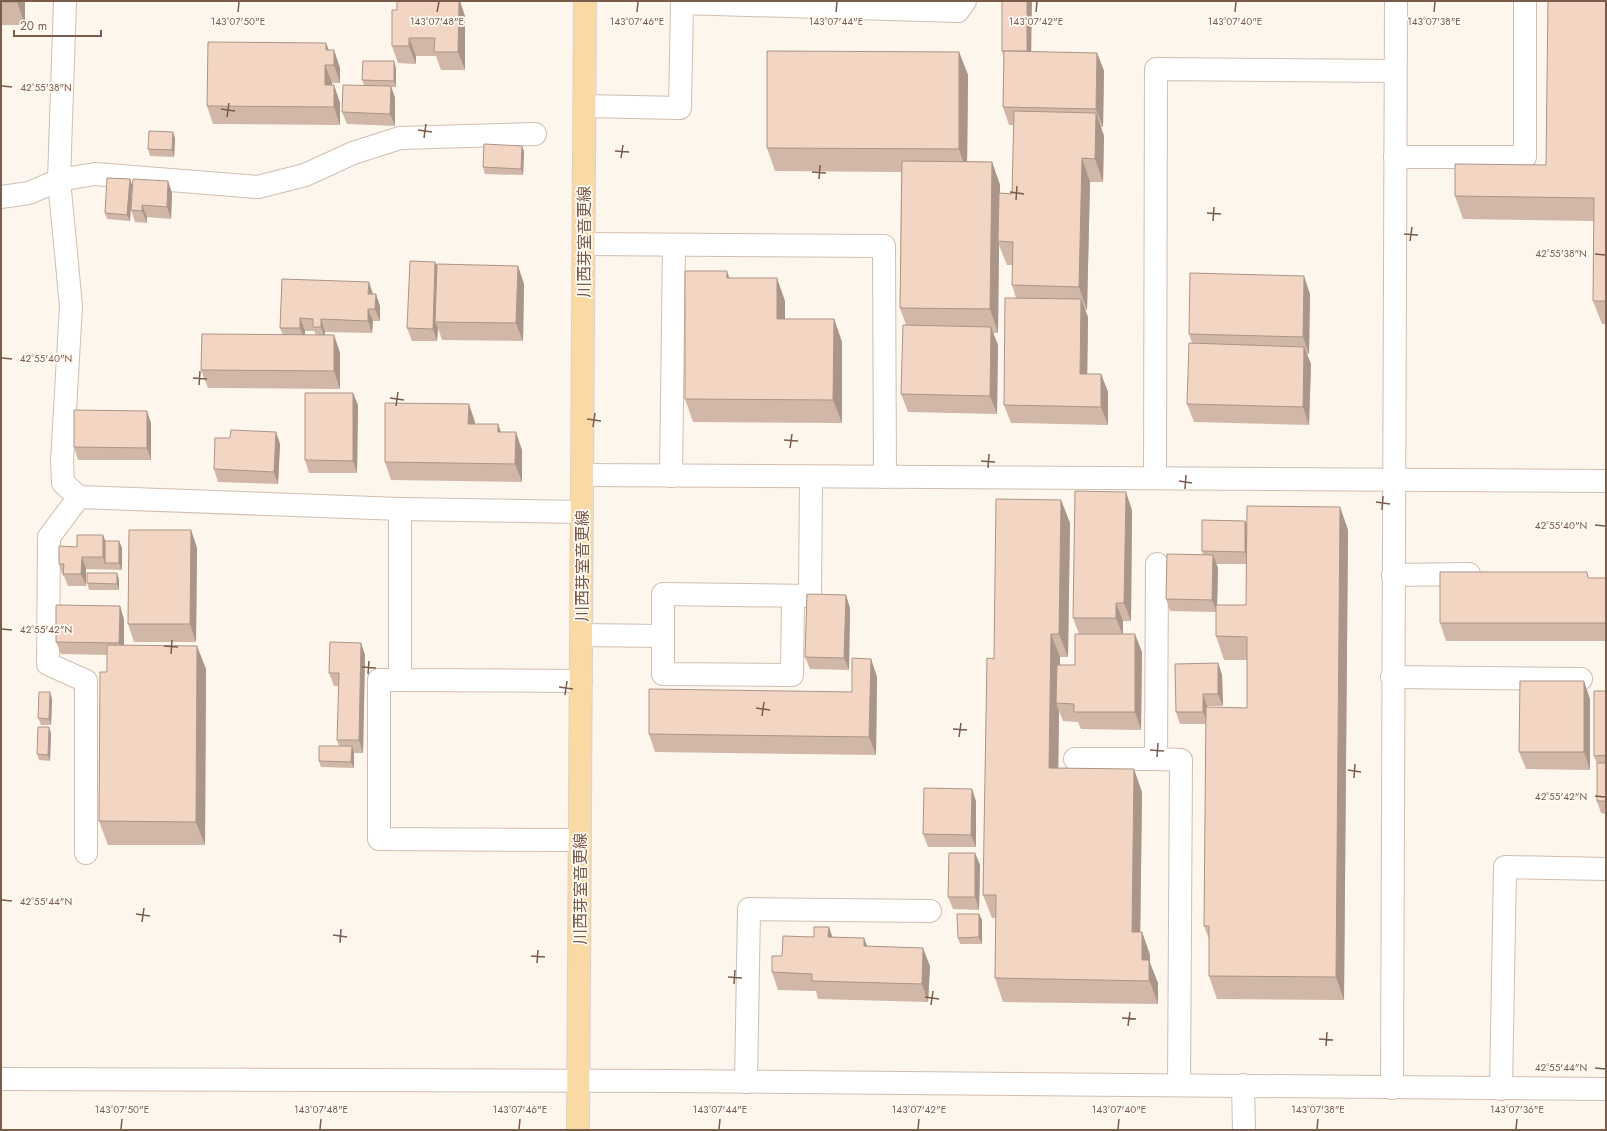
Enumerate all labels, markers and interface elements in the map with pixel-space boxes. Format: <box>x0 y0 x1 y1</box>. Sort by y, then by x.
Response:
scale bar <box>14 12 101 38</box>
text: 143°07'50"E <box>211 14 265 29</box>
text: 143°07'48"E <box>410 14 464 29</box>
text: 143°07'46"E <box>610 14 664 29</box>
text: 143°07'44"E <box>809 14 863 29</box>
text: 143°07'42"E <box>1009 14 1063 29</box>
text: 143°07'40"E <box>1208 14 1262 29</box>
text: 143°07'38"E <box>1407 14 1461 29</box>
text: 20 m <box>20 17 47 35</box>
text: 42°55'38"N <box>20 80 72 95</box>
street label: 川西芽室音更線 <box>573 186 596 298</box>
text: 42°55'38"N <box>1535 246 1587 261</box>
text: 42°55'40"N <box>20 351 72 366</box>
street label: 川西芽室音更線 <box>571 510 594 622</box>
text: 42°55'40"N <box>1535 518 1587 533</box>
text: 42°55'42"N <box>20 622 72 637</box>
text: 42°55'42"N <box>1535 789 1587 804</box>
street label: 川西芽室音更線 <box>569 833 592 945</box>
text: 42°55'44"N <box>20 894 72 909</box>
text: 42°55'44"N <box>1535 1060 1587 1075</box>
text: 143°07'50"E <box>95 1102 149 1117</box>
text: 143°07'48"E <box>294 1102 348 1117</box>
text: 143°07'46"E <box>493 1102 547 1117</box>
text: 143°07'44"E <box>693 1102 747 1117</box>
text: 143°07'42"E <box>892 1102 946 1117</box>
text: 143°07'40"E <box>1092 1102 1146 1117</box>
text: 143°07'38"E <box>1291 1102 1345 1117</box>
text: 143°07'36"E <box>1490 1102 1544 1117</box>

